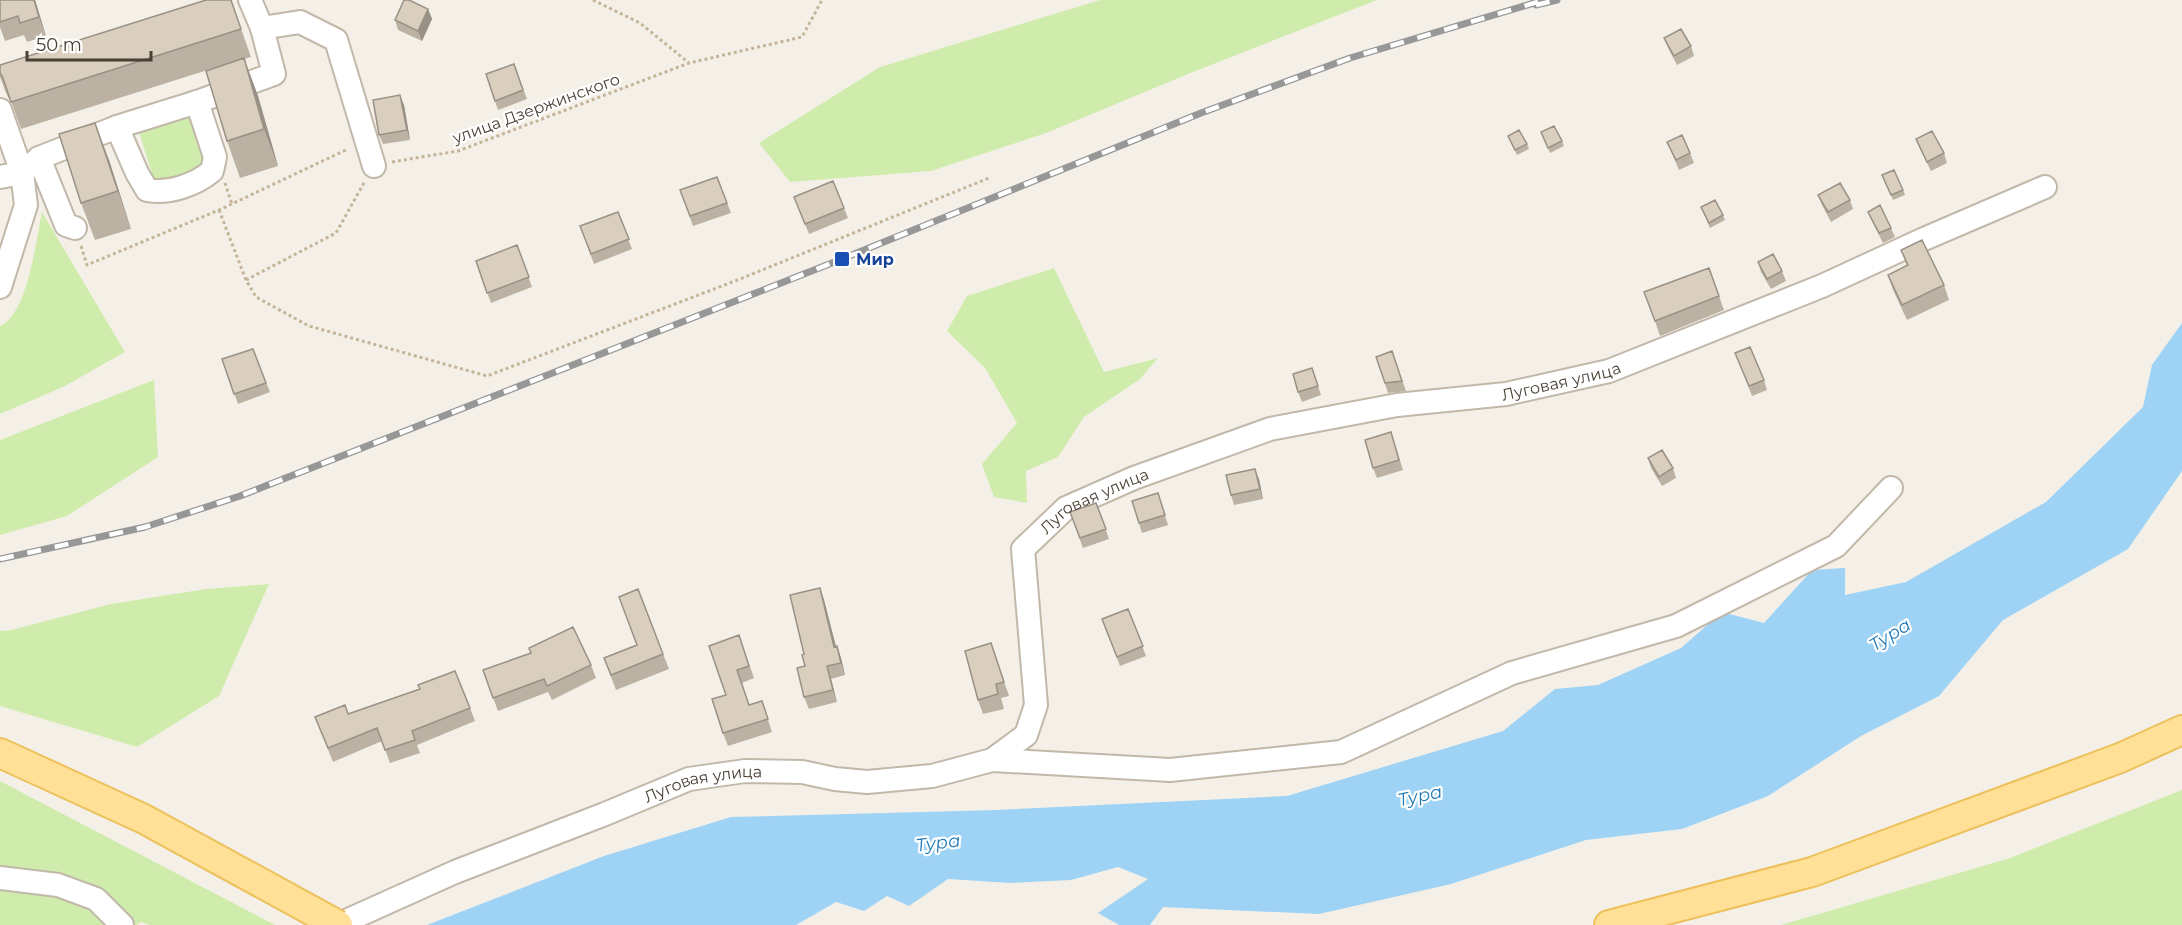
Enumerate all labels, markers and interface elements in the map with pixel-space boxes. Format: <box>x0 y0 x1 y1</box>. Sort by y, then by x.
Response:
scale bar <box>27 24 152 62</box>
text: 50 m <box>36 34 82 56</box>
street label: улица Дзержинского <box>449 69 622 148</box>
marker: Мир <box>833 250 851 268</box>
place label: Мир <box>856 250 894 269</box>
street label: Луговая улица <box>1500 358 1624 405</box>
street label: Луговая улица <box>1036 465 1151 538</box>
water label: Тура <box>1865 614 1915 656</box>
street label: Луговая улица <box>641 762 762 807</box>
water label: Тура <box>1396 781 1444 811</box>
water label: Тура <box>914 829 962 857</box>

